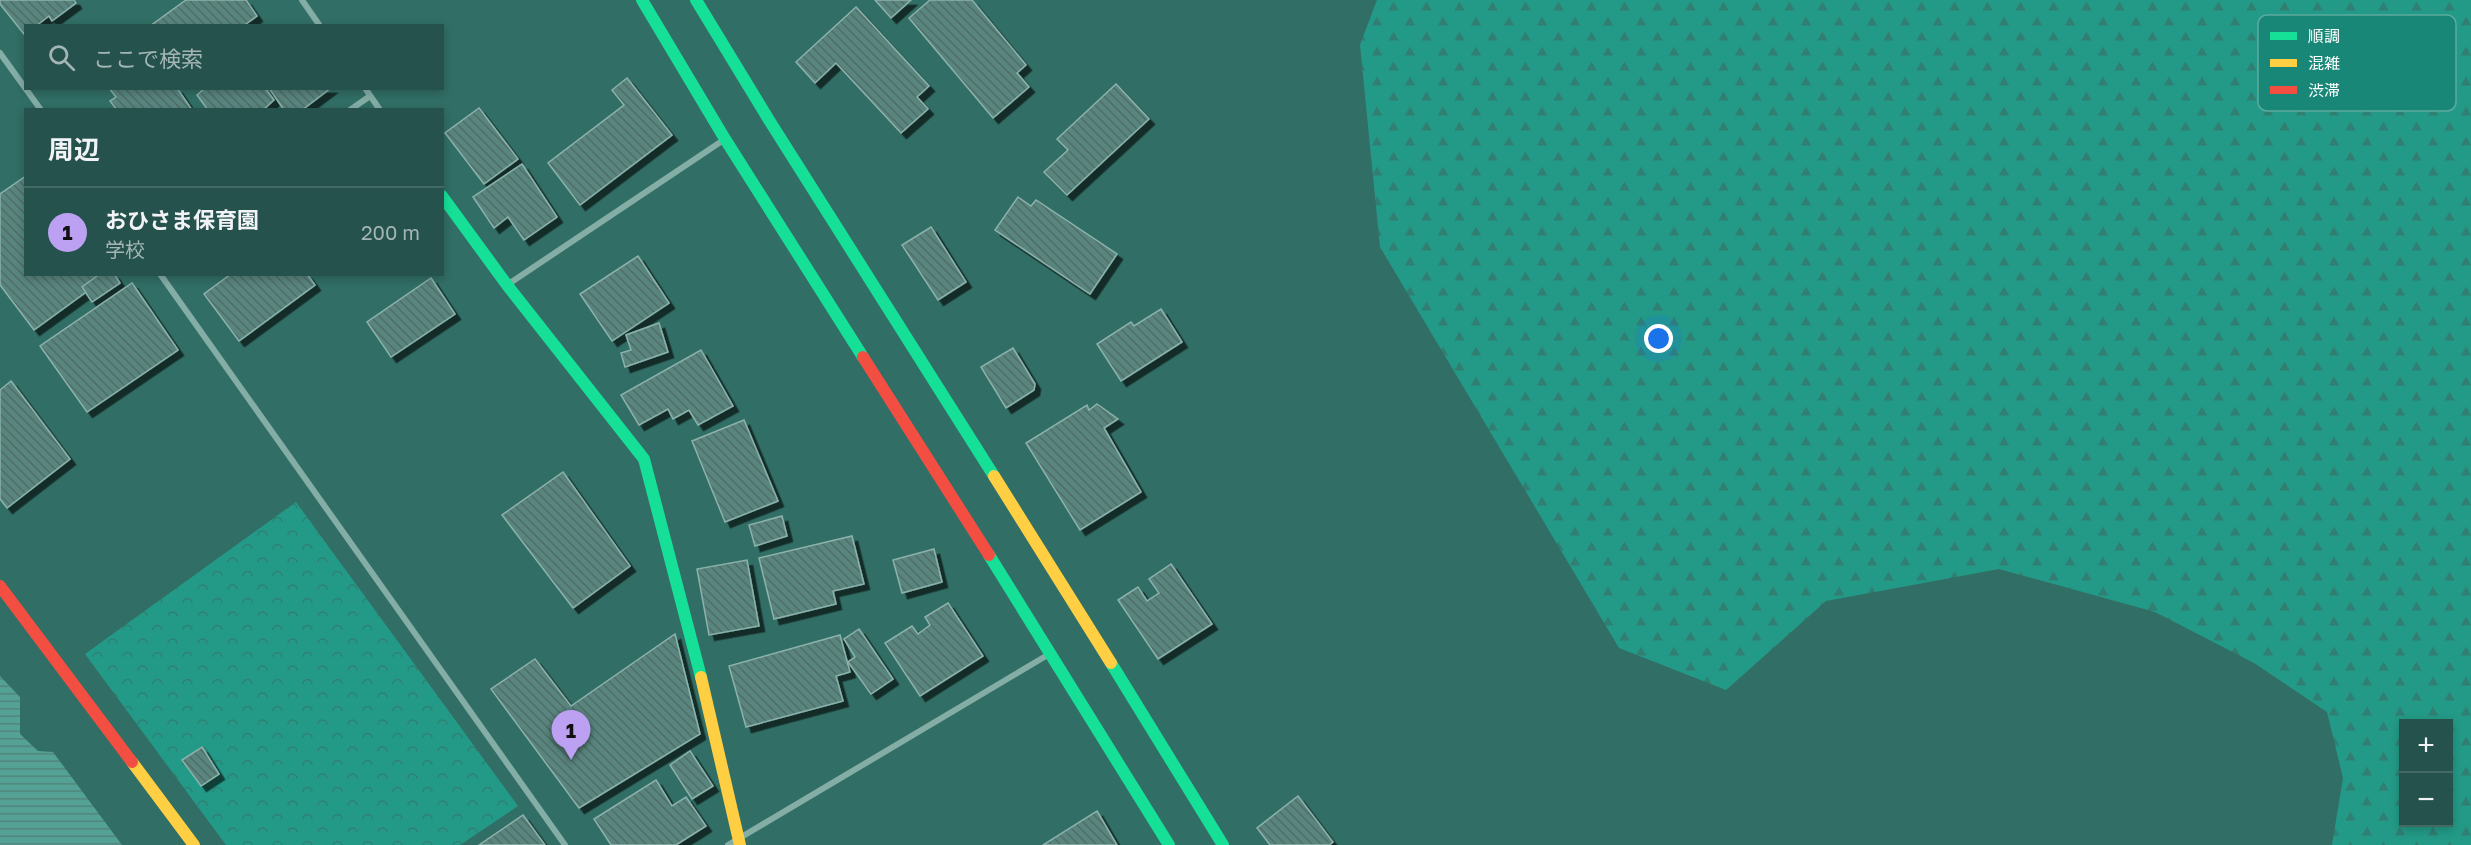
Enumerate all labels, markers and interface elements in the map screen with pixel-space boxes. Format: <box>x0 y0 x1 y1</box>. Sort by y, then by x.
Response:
legend <box>2258 15 2456 111</box>
search box <box>24 24 444 90</box>
text: 順調 <box>2308 26 2340 46</box>
icon: search <box>45 41 78 74</box>
text: ここで検索 <box>93 45 203 72</box>
text: 混雑 <box>2308 53 2340 73</box>
text: 渋滞 <box>2308 80 2340 100</box>
text: 周辺 <box>48 134 100 165</box>
text: おひさま保育園 <box>105 206 259 233</box>
text: 1 <box>62 220 73 244</box>
text: 200 m <box>361 220 420 244</box>
text: 学校 <box>105 237 145 261</box>
your location <box>1644 324 1673 353</box>
pin: 1 <box>552 710 590 760</box>
map controls <box>2399 719 2453 827</box>
button: + <box>2399 719 2453 773</box>
button: − <box>2399 773 2453 827</box>

